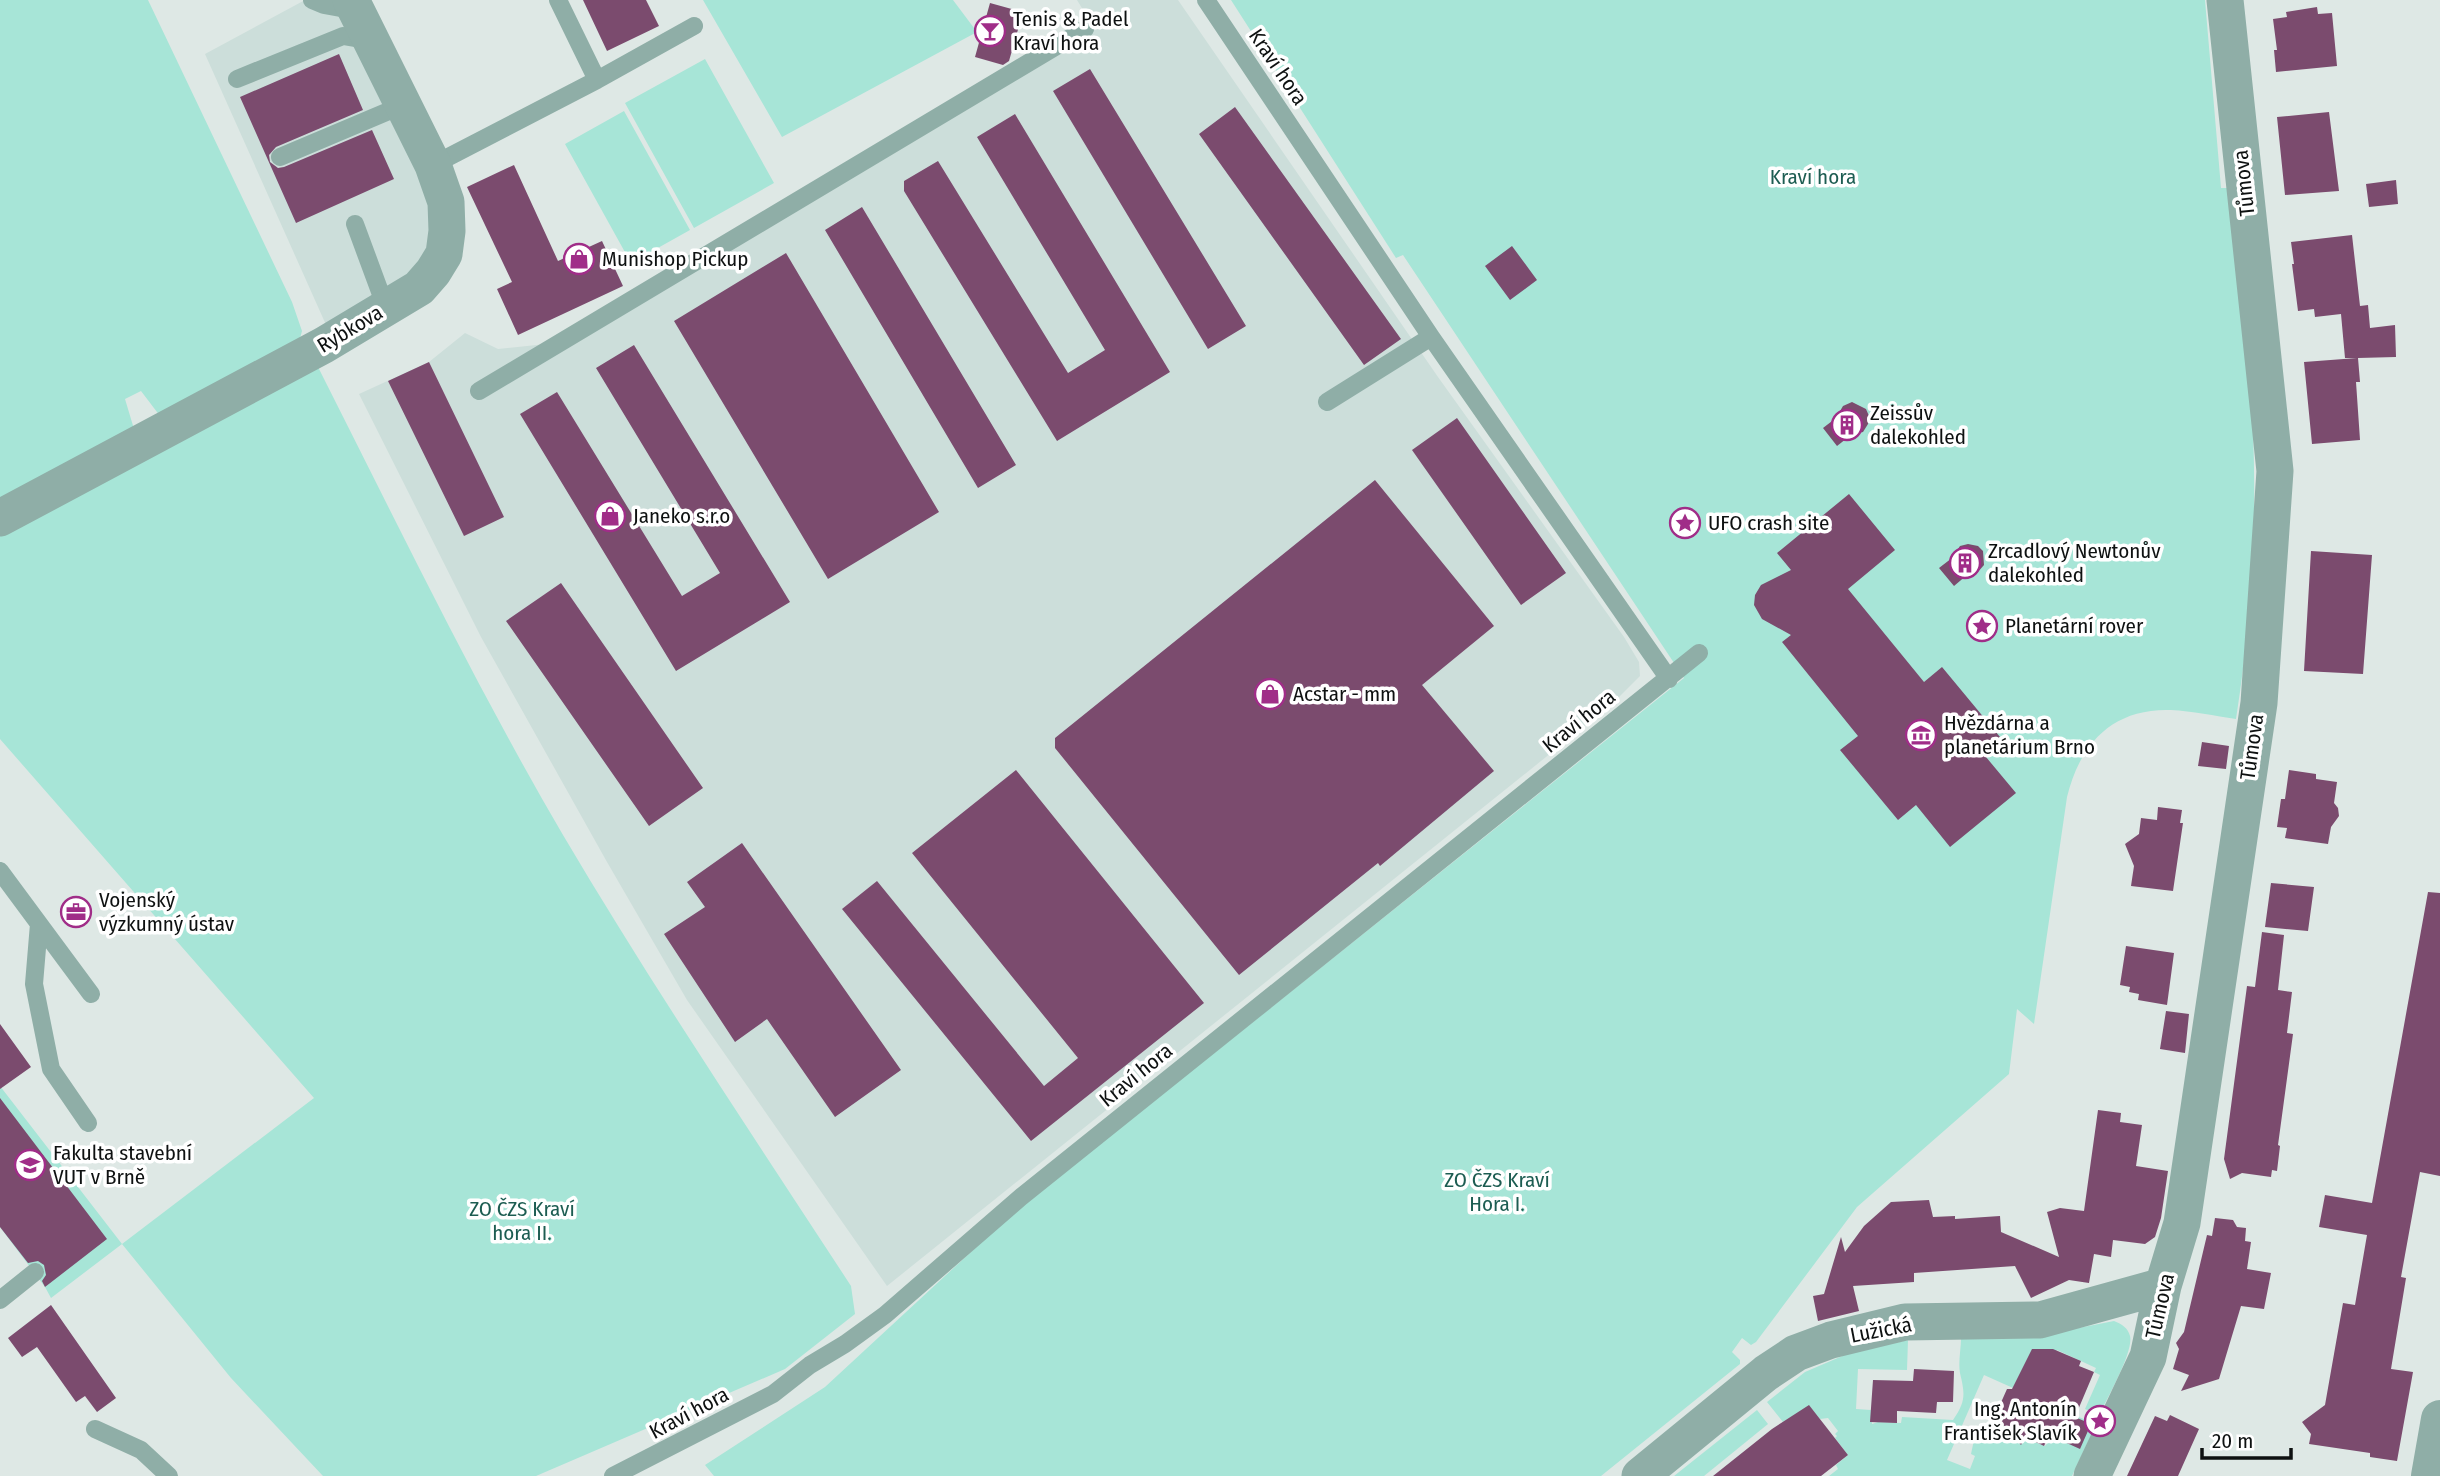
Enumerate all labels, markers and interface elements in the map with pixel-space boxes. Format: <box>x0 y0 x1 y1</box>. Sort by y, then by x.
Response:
place label: Tenis & Padel Kraví hora <box>1013 6 1129 56</box>
bar icon: Tenis & Padel Kraví hora <box>973 14 1007 48</box>
street label: Kraví hora <box>1243 24 1313 110</box>
street label: Tůmova <box>2228 149 2260 217</box>
park label: Kraví hora <box>1770 164 1856 190</box>
shop icon: Munishop Pickup <box>562 242 596 276</box>
place label: Munishop Pickup <box>602 246 749 272</box>
street label: Rybkova <box>312 299 388 359</box>
place label: Zeissův dalekohled <box>1870 400 1966 450</box>
building icon: Zeissův dalekohled <box>1830 408 1864 442</box>
shop icon: Janeko s.r.o <box>593 499 627 533</box>
place label: Janeko s.r.o <box>633 503 730 529</box>
place icon: UFO crash site <box>1668 506 1702 540</box>
place label: UFO crash site <box>1708 510 1829 536</box>
place label: Zrcadlový Newtonův dalekohled <box>1988 538 2161 588</box>
building icon: Zrcadlový Newtonův dalekohled <box>1948 546 1982 580</box>
place icon: Planetární rover <box>1965 609 1999 643</box>
place label: Planetární rover <box>2005 613 2144 639</box>
shop icon: Acstar - mm <box>1253 677 1287 711</box>
place label: Acstar - mm <box>1293 681 1396 707</box>
street label: Kraví hora <box>1537 684 1621 758</box>
place label: Hvězdárna a planetárium Brno <box>1944 710 2095 760</box>
street label: Tůmova <box>2235 712 2269 782</box>
museum icon: Hvězdárna a planetárium Brno <box>1904 718 1938 752</box>
place label: Vojenský výzkumný ústav <box>99 887 235 937</box>
office icon: Vojenský výzkumný ústav <box>59 895 93 929</box>
street label: Kraví hora <box>1094 1038 1178 1112</box>
place label: Fakulta stavební VUT v Brně <box>53 1140 192 1190</box>
school or university icon: Fakulta stavební VUT v Brně <box>13 1148 47 1182</box>
park label: ZO ČZS Kraví Hora I. <box>1444 1167 1550 1217</box>
park label: ZO ČZS Kraví hora II. <box>469 1196 575 1246</box>
street label: Tůmova <box>2140 1271 2180 1341</box>
street label: Lužická <box>1848 1311 1914 1349</box>
street label: Kraví hora <box>645 1381 733 1445</box>
place label: Ing. Antonín František Slavík <box>1944 1396 2077 1446</box>
place icon: Ing. Antonín František Slavík <box>2083 1404 2117 1438</box>
scale bar <box>2202 1416 2291 1460</box>
text: 20 m <box>2212 1428 2253 1454</box>

